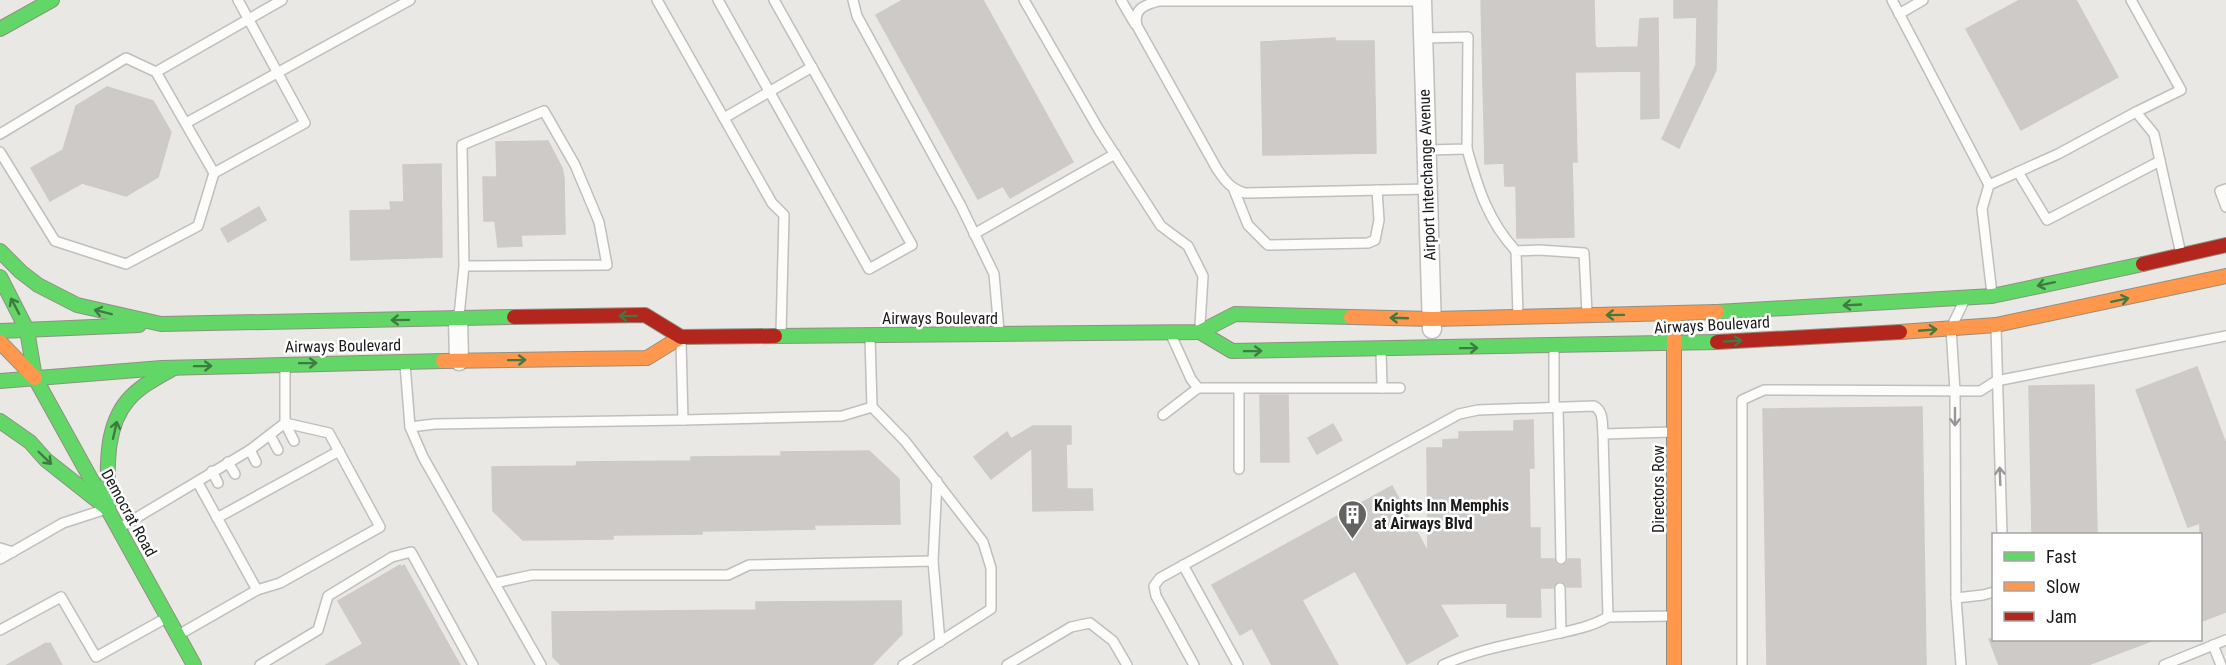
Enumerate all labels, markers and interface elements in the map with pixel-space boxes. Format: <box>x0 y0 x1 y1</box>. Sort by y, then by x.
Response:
street label: Airport Interchange Avenue <box>1415 89 1439 261</box>
one-way arrow <box>2037 279 2056 291</box>
one-way arrow <box>2111 293 2130 305</box>
one-way arrow <box>9 298 21 316</box>
one-way arrow <box>1843 299 1863 310</box>
one-way arrow <box>94 306 113 318</box>
street label: Airways Boulevard <box>882 309 998 328</box>
one-way arrow <box>1606 309 1626 321</box>
one-way arrow <box>619 310 639 321</box>
street label: Airways Boulevard <box>1654 312 1770 338</box>
one-way arrow <box>1390 313 1410 324</box>
one-way arrow <box>391 314 410 325</box>
one-way arrow <box>1918 325 1938 336</box>
street label: Airways Boulevard <box>285 335 401 357</box>
one-way arrow <box>1723 335 1743 346</box>
one-way arrow <box>1458 343 1478 354</box>
one-way arrow <box>1243 345 1263 357</box>
one-way arrow <box>507 354 527 366</box>
one-way arrow <box>298 358 318 369</box>
one-way arrow <box>192 360 212 371</box>
one-way arrow <box>1949 406 1961 426</box>
one-way arrow <box>109 420 121 439</box>
street label: Directors Row <box>1649 445 1668 533</box>
one-way arrow <box>37 450 52 465</box>
street label: Democrat Road <box>97 466 161 560</box>
one-way arrow <box>1994 467 2005 487</box>
place label: Knights Inn Memphis at Airways Blvd <box>1374 496 1509 533</box>
building icon: Knights Inn Memphis at Airways Blvd <box>1337 498 1369 540</box>
legend <box>1992 533 2202 641</box>
text: Fast <box>2046 546 2077 567</box>
text: Slow <box>2046 576 2081 597</box>
text: Jam <box>2046 606 2077 627</box>

